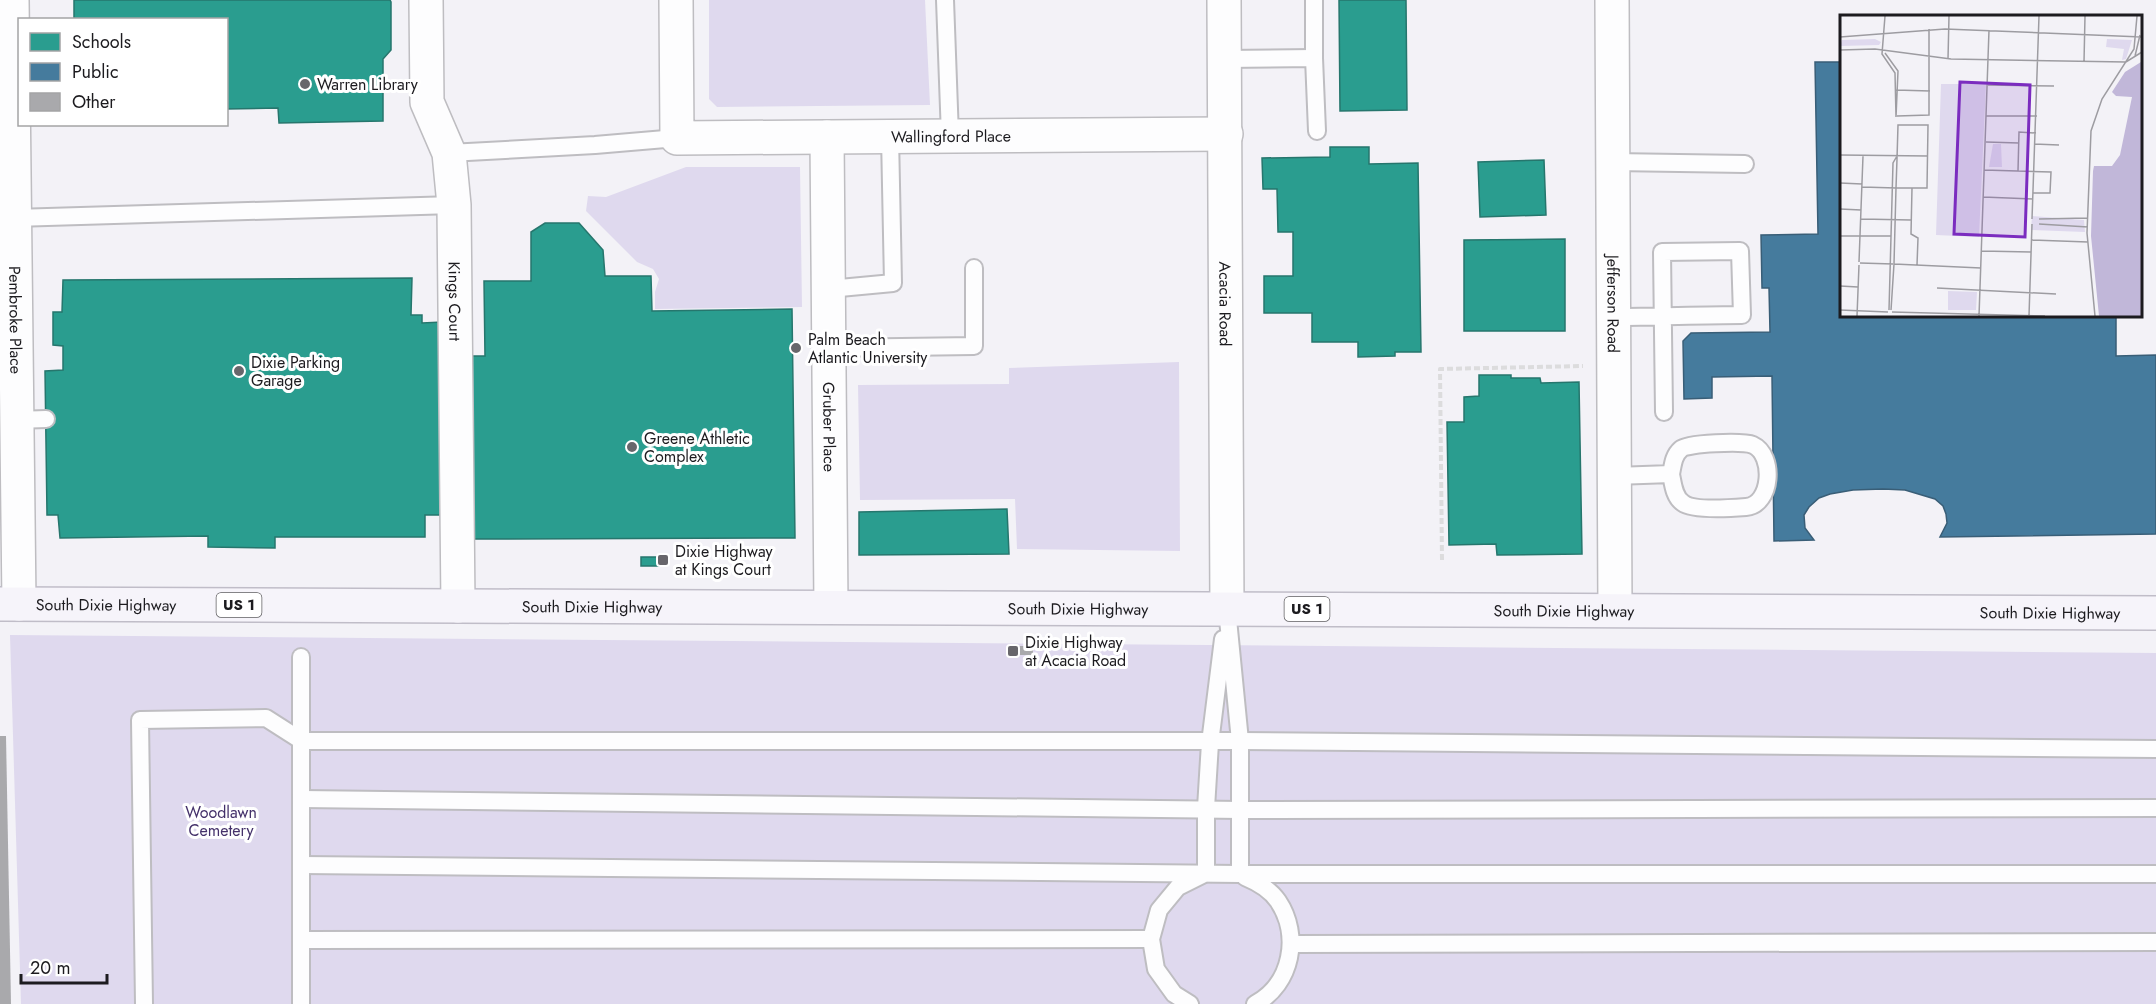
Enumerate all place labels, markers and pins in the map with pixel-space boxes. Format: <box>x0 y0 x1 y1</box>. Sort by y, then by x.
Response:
place label: Warren Library <box>317 73 419 96</box>
marker: Warren Library <box>298 77 312 91</box>
place label: Palm Beach Atlantic University <box>808 328 928 369</box>
marker: Palm Beach Atlantic University <box>789 341 803 355</box>
place label: Dixie Parking Garage <box>251 351 340 392</box>
marker: Dixie Parking Garage <box>232 364 246 378</box>
place label: Greene Athletic Complex <box>644 427 750 468</box>
marker: Greene Athletic Complex <box>625 440 639 454</box>
place label: Dixie Highway at Kings Court <box>675 540 773 581</box>
marker: Dixie Highway at Kings Court <box>656 553 670 567</box>
place label: Dixie Highway at Acacia Road <box>1025 631 1126 672</box>
marker: Dixie Highway at Acacia Road <box>1006 644 1020 658</box>

